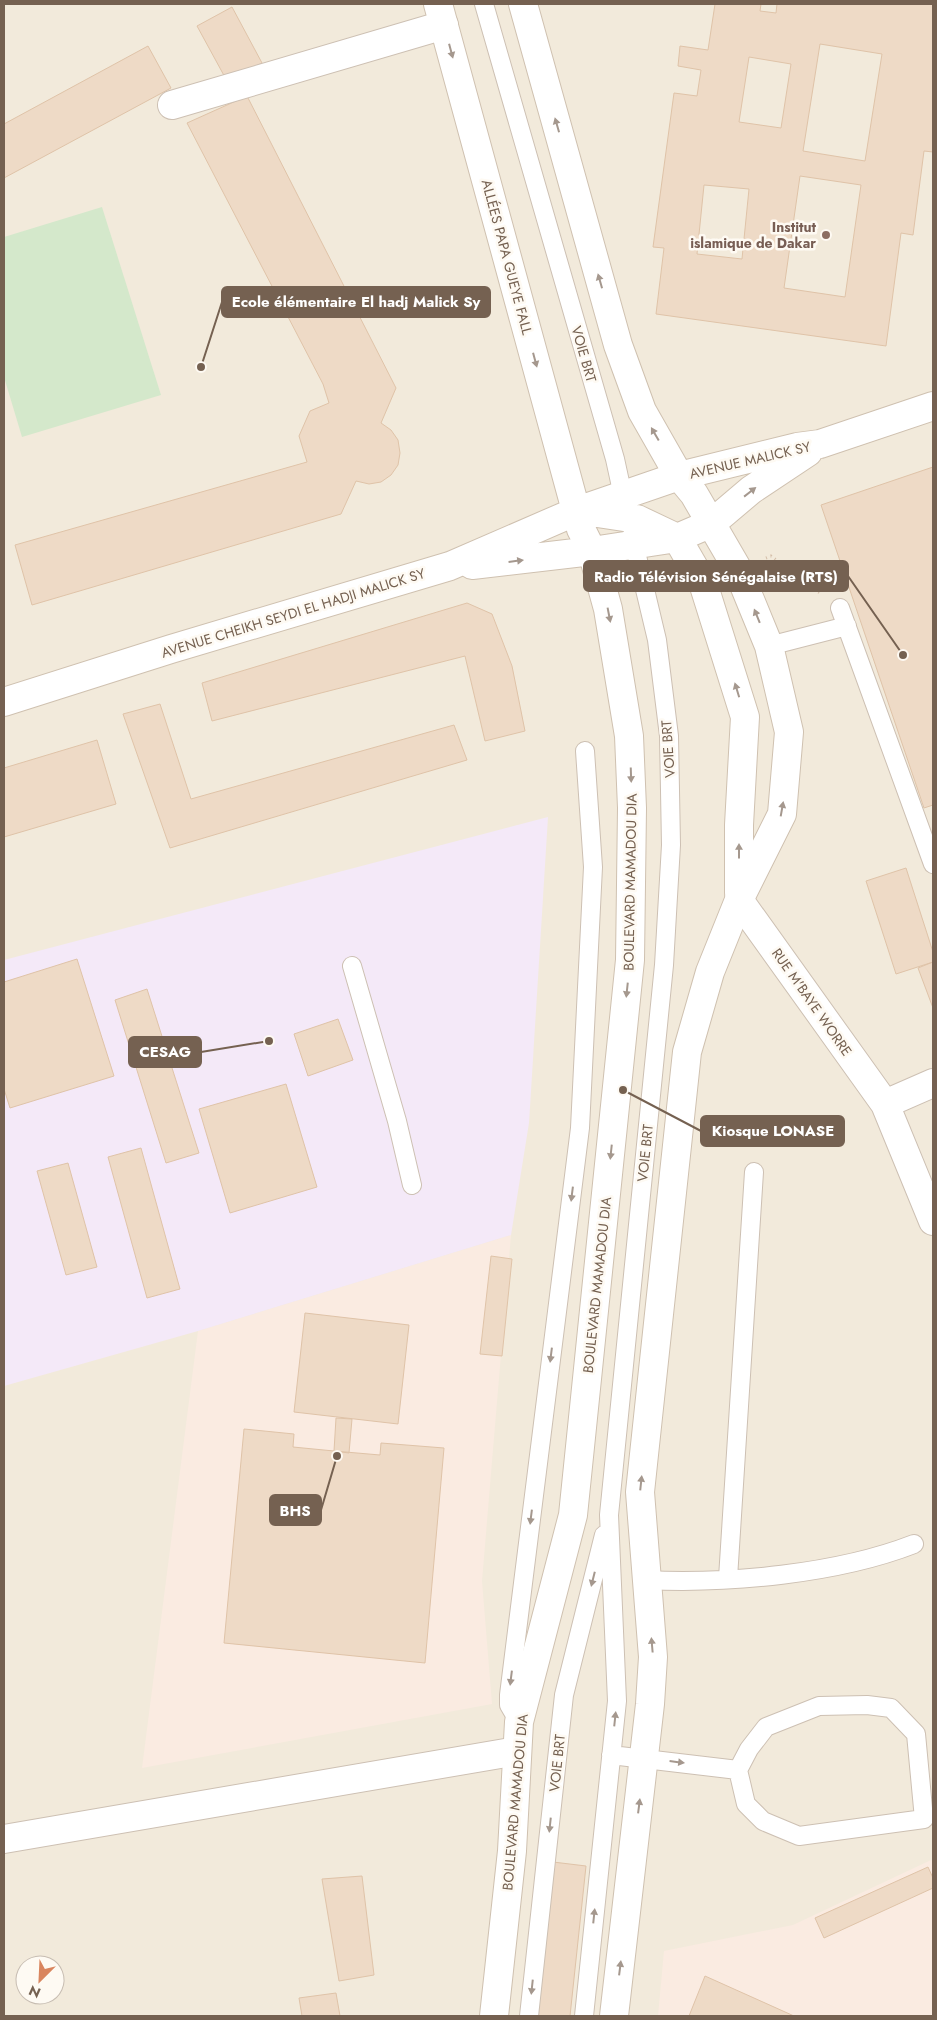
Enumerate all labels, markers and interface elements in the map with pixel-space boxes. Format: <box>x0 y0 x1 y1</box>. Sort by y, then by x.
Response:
one-way arrow <box>447 43 455 58</box>
one-way arrow <box>552 117 560 132</box>
street label: ALLÉES PAPA GUEYE FALL <box>477 177 538 338</box>
place label: Institut islamique de Dakar <box>690 217 817 253</box>
marker: Institut islamique de Dakar <box>820 229 832 241</box>
one-way arrow <box>596 274 604 289</box>
callout: Ecole élémentaire El hadj Malick Sy <box>222 287 490 317</box>
text: Ecole élémentaire El hadj Malick Sy <box>232 291 481 313</box>
street label: VOIE BRT <box>566 324 602 385</box>
one-way arrow <box>531 352 539 367</box>
one-way arrow <box>651 426 659 441</box>
street label: AVENUE MALICK SY <box>687 436 813 484</box>
one-way arrow <box>743 486 756 497</box>
one-way arrow <box>508 556 524 564</box>
callout: Radio Télévision Sénégalaise (RTS) <box>584 561 848 591</box>
street label: AVENUE CHEIKH SEYDI EL HADJI MALICK SY <box>159 563 428 663</box>
text: Radio Télévision Sénégalaise (RTS) <box>594 566 838 588</box>
one-way arrow <box>606 607 614 623</box>
one-way arrow <box>752 609 760 623</box>
one-way arrow <box>732 682 740 697</box>
street label: VOIE BRT <box>656 719 680 778</box>
one-way arrow <box>627 768 635 784</box>
street label: BOULEVARD MAMADOU DIA <box>618 792 642 971</box>
one-way arrow <box>778 800 786 816</box>
one-way arrow <box>735 843 743 859</box>
street label: RUE M'BAYE WORRE <box>767 944 857 1060</box>
one-way arrow <box>622 982 630 998</box>
callout: CESAG <box>129 1037 201 1067</box>
text: CESAG <box>139 1041 191 1063</box>
callout: Kiosque LONASE <box>701 1116 844 1146</box>
text: Kiosque LONASE <box>712 1120 834 1142</box>
street label: VOIE BRT <box>632 1123 658 1183</box>
one-way arrow <box>606 1144 614 1160</box>
one-way arrow <box>567 1186 575 1202</box>
street label: BOULEVARD MAMADOU DIA <box>578 1195 616 1374</box>
one-way arrow <box>547 1348 555 1364</box>
one-way arrow <box>637 1474 645 1490</box>
callout: BHS <box>270 1495 321 1525</box>
text: BHS <box>279 1500 311 1522</box>
one-way arrow <box>527 1509 535 1525</box>
one-way arrow <box>589 1572 597 1587</box>
one-way arrow <box>647 1636 655 1652</box>
one-way arrow <box>507 1670 515 1686</box>
one-way arrow <box>611 1711 619 1727</box>
street label: BOULEVARD MAMADOU DIA <box>497 1712 533 1891</box>
street label: VOIE BRT <box>544 1733 570 1793</box>
one-way arrow <box>670 1758 686 1766</box>
one-way arrow <box>635 1798 643 1814</box>
one-way arrow <box>546 1817 554 1833</box>
one-way arrow <box>591 1907 599 1923</box>
north arrow <box>15 1955 65 2005</box>
one-way arrow <box>616 1960 624 1976</box>
one-way arrow <box>528 1979 536 1995</box>
text: N <box>26 1980 44 2003</box>

